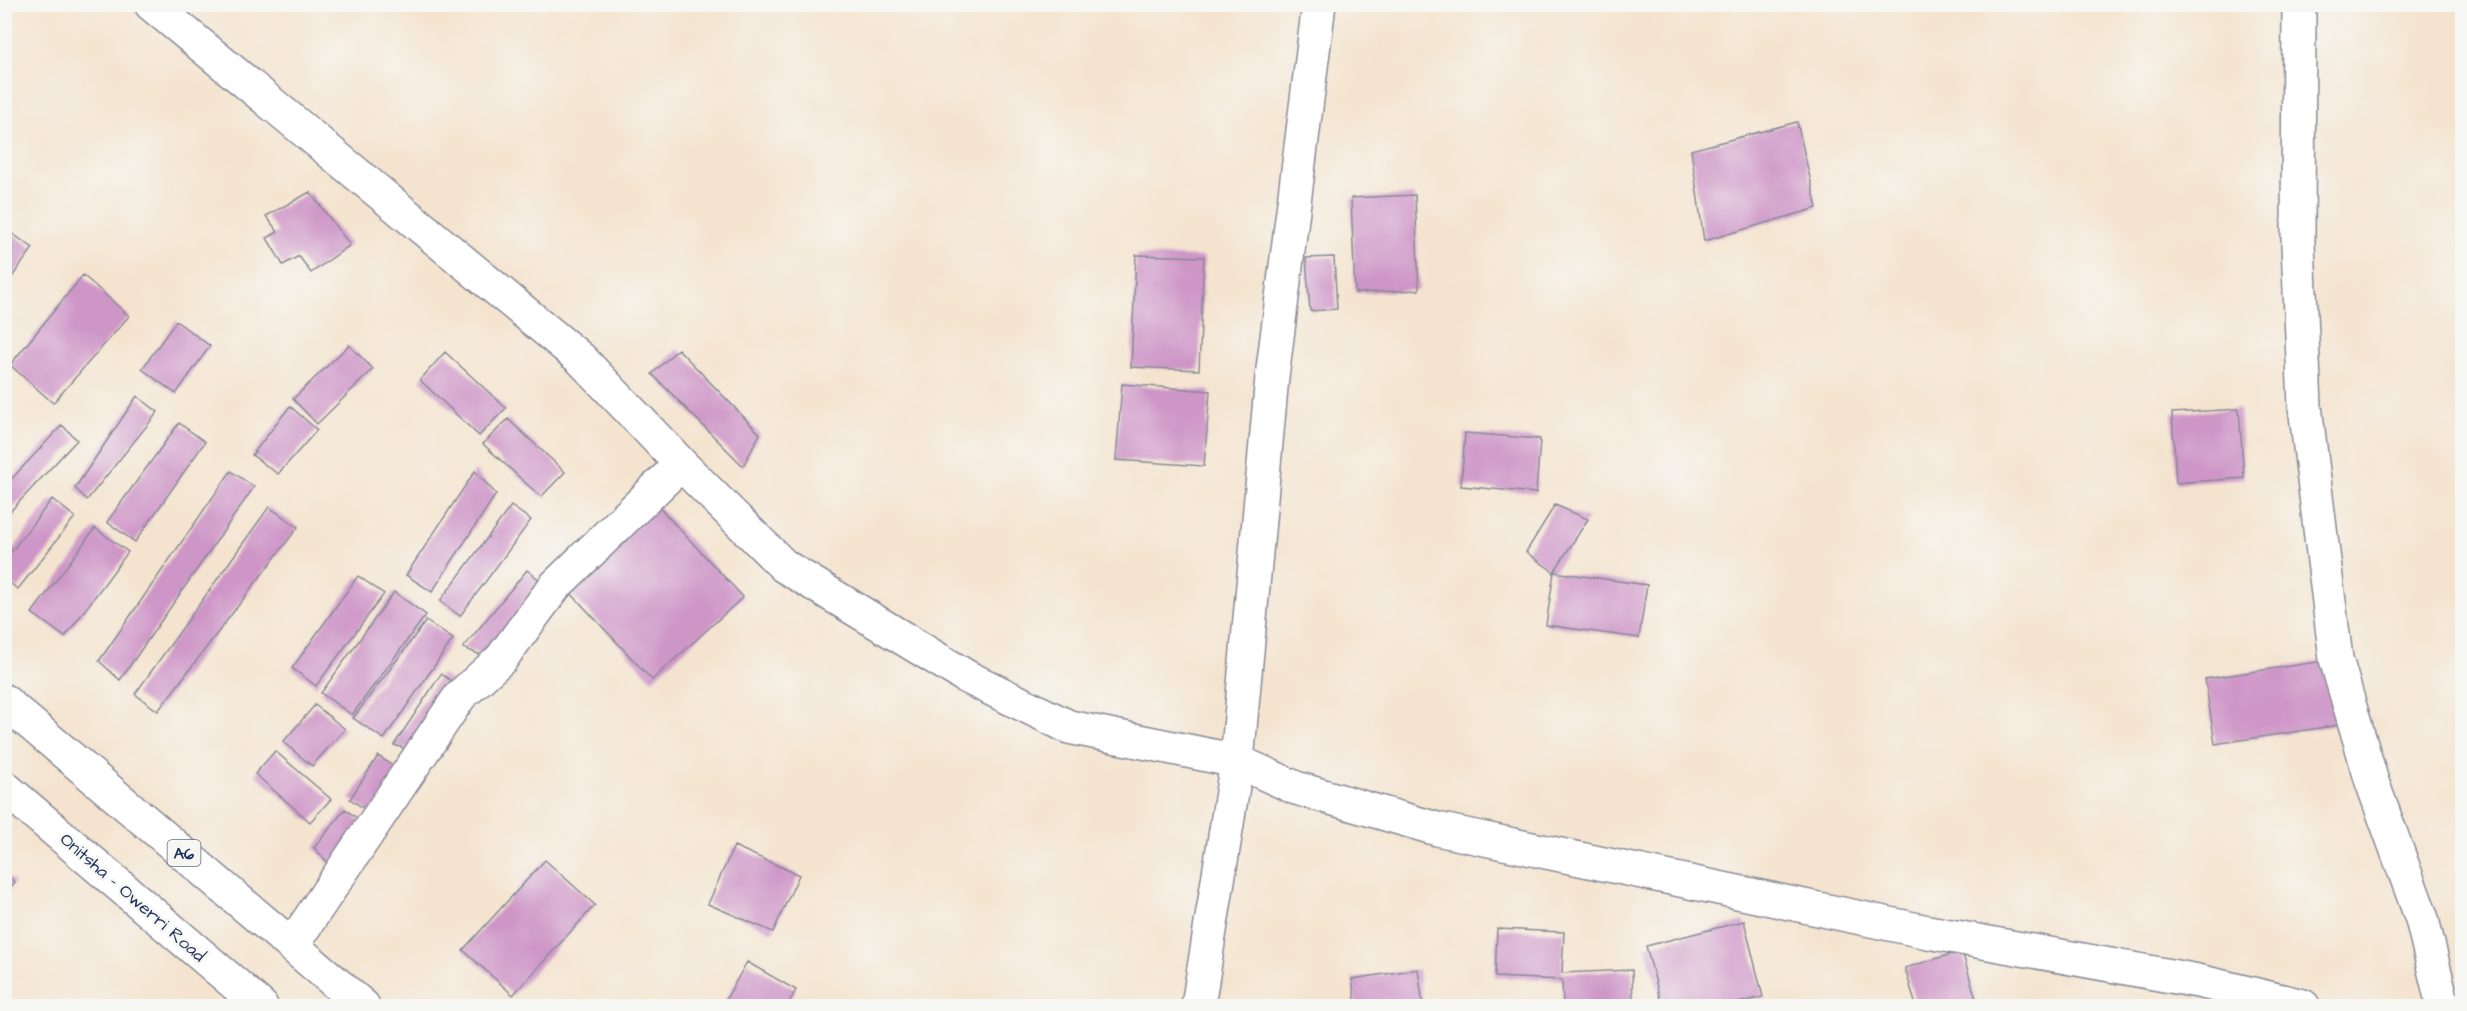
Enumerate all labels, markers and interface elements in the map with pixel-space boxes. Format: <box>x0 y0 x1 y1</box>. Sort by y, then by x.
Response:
street label: Onitsha - Owerri Road <box>54 827 211 968</box>
road number: A6 <box>168 840 201 866</box>

